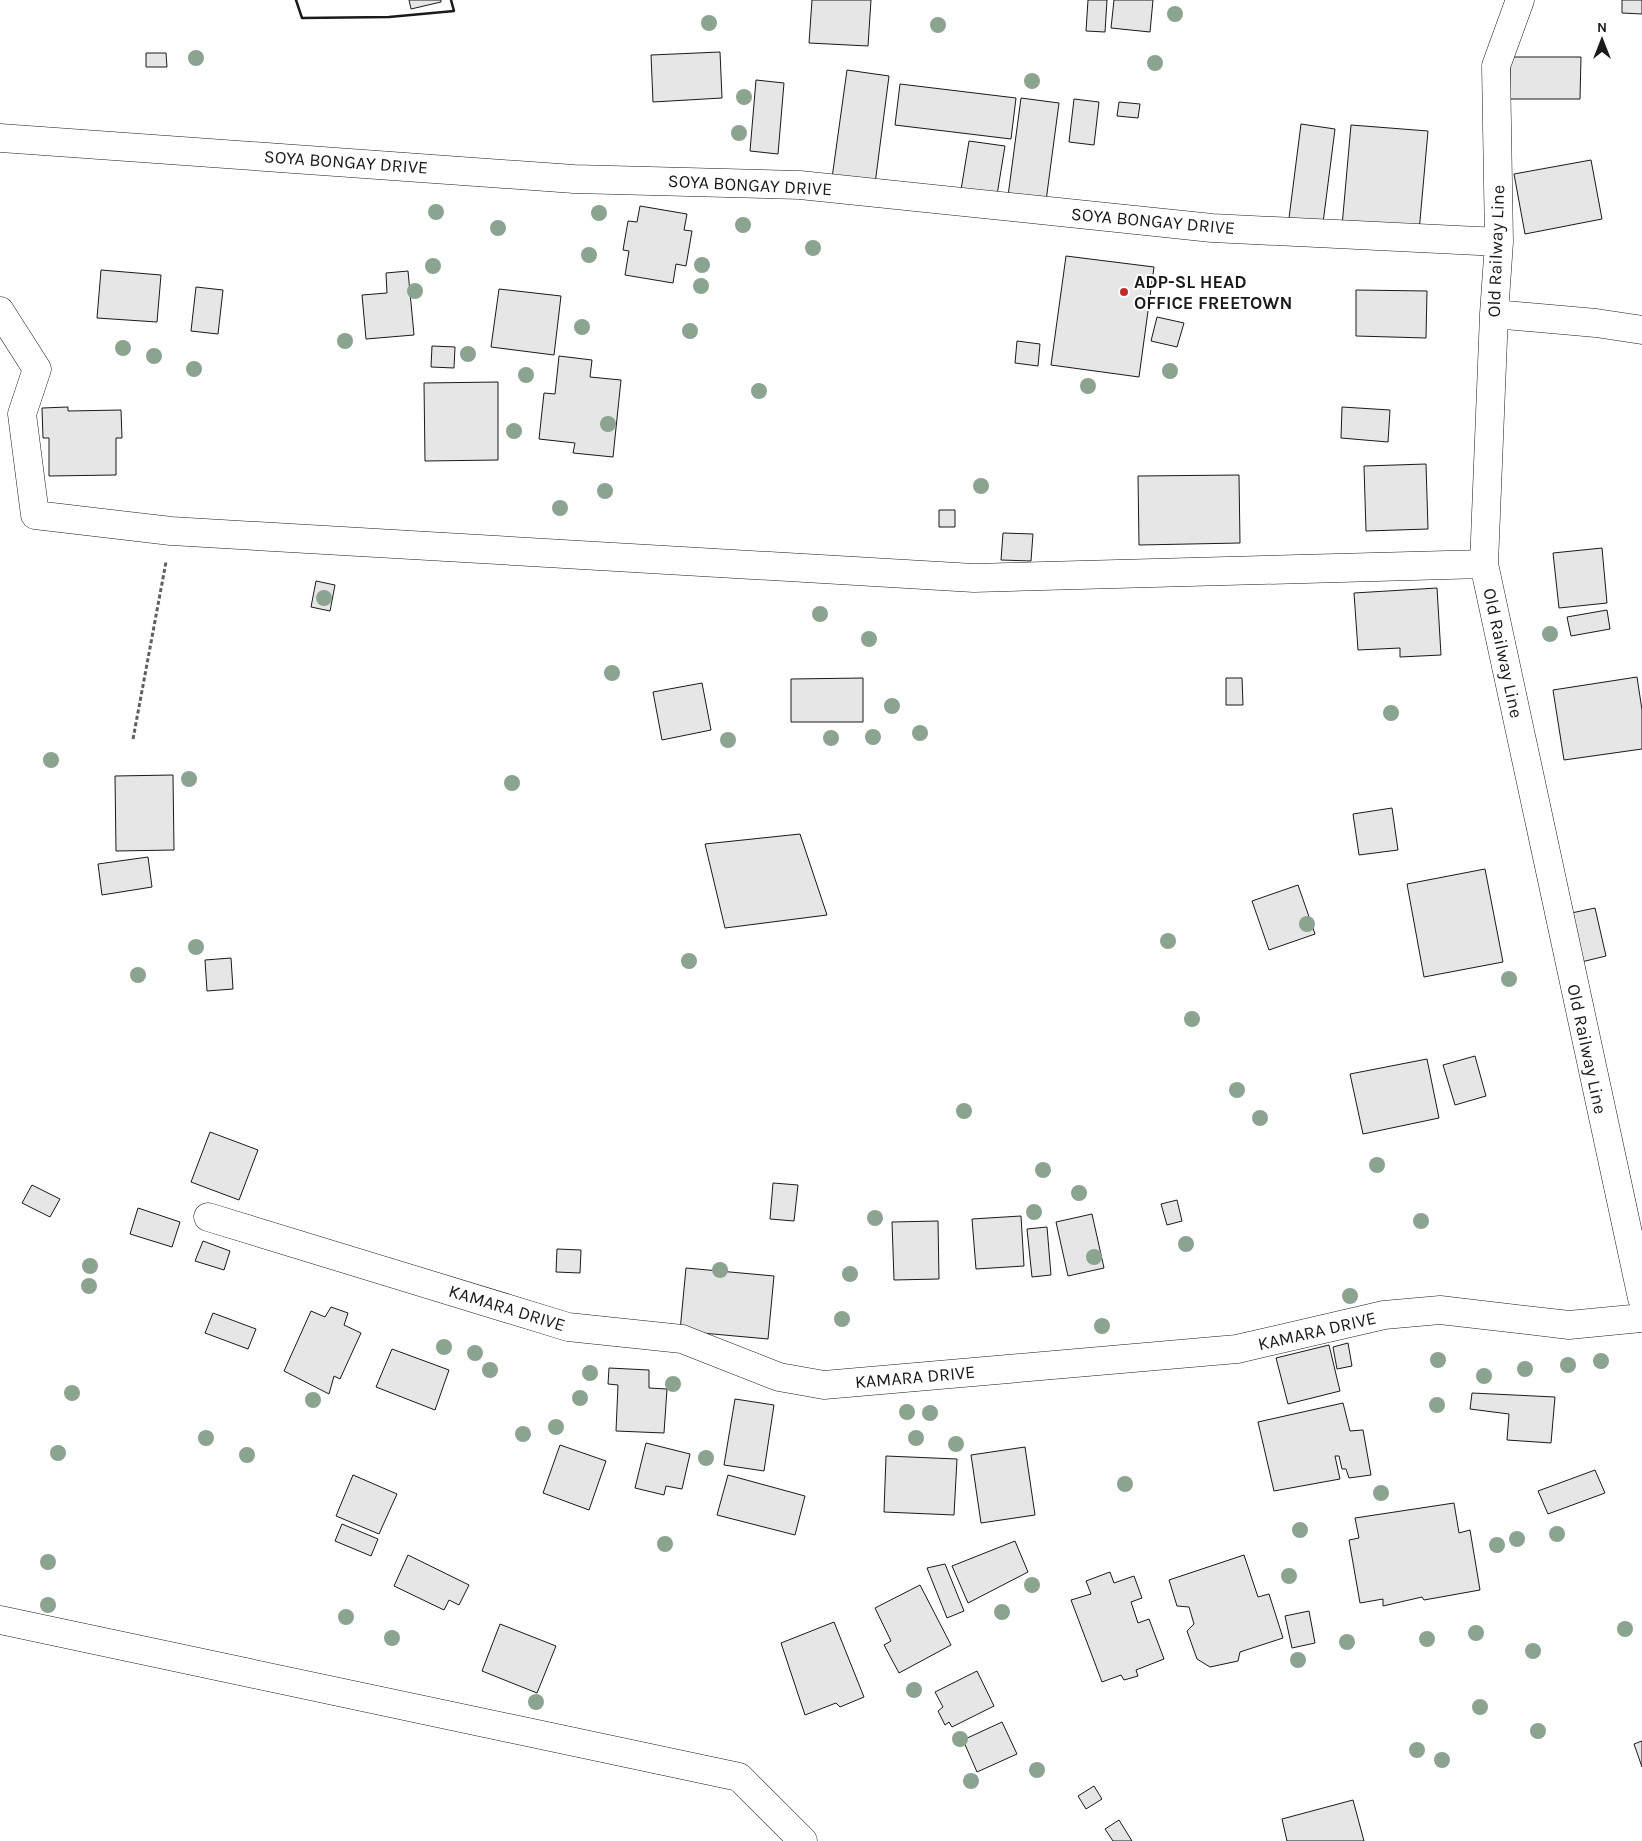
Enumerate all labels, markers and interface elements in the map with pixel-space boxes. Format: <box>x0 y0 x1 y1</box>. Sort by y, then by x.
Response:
north arrow <box>1577 15 1627 65</box>
text: N <box>1597 19 1607 36</box>
street label: SOYA BONGAY DRIVE <box>263 145 429 179</box>
street label: SOYA BONGAY DRIVE <box>667 170 833 200</box>
street label: Old Railway Line <box>1483 184 1509 318</box>
street label: SOYA BONGAY DRIVE <box>1070 203 1236 239</box>
place label: ADP-SL HEAD OFFICE FREETOWN <box>1134 271 1292 314</box>
marker: ADP-SL HEAD OFFICE FREETOWN <box>1118 286 1130 298</box>
street label: Old Railway Line <box>1478 586 1528 720</box>
street label: Old Railway Line <box>1562 982 1612 1116</box>
street label: KAMARA DRIVE <box>446 1280 568 1336</box>
street label: KAMARA DRIVE <box>1256 1307 1378 1355</box>
street label: KAMARA DRIVE <box>854 1361 976 1393</box>

